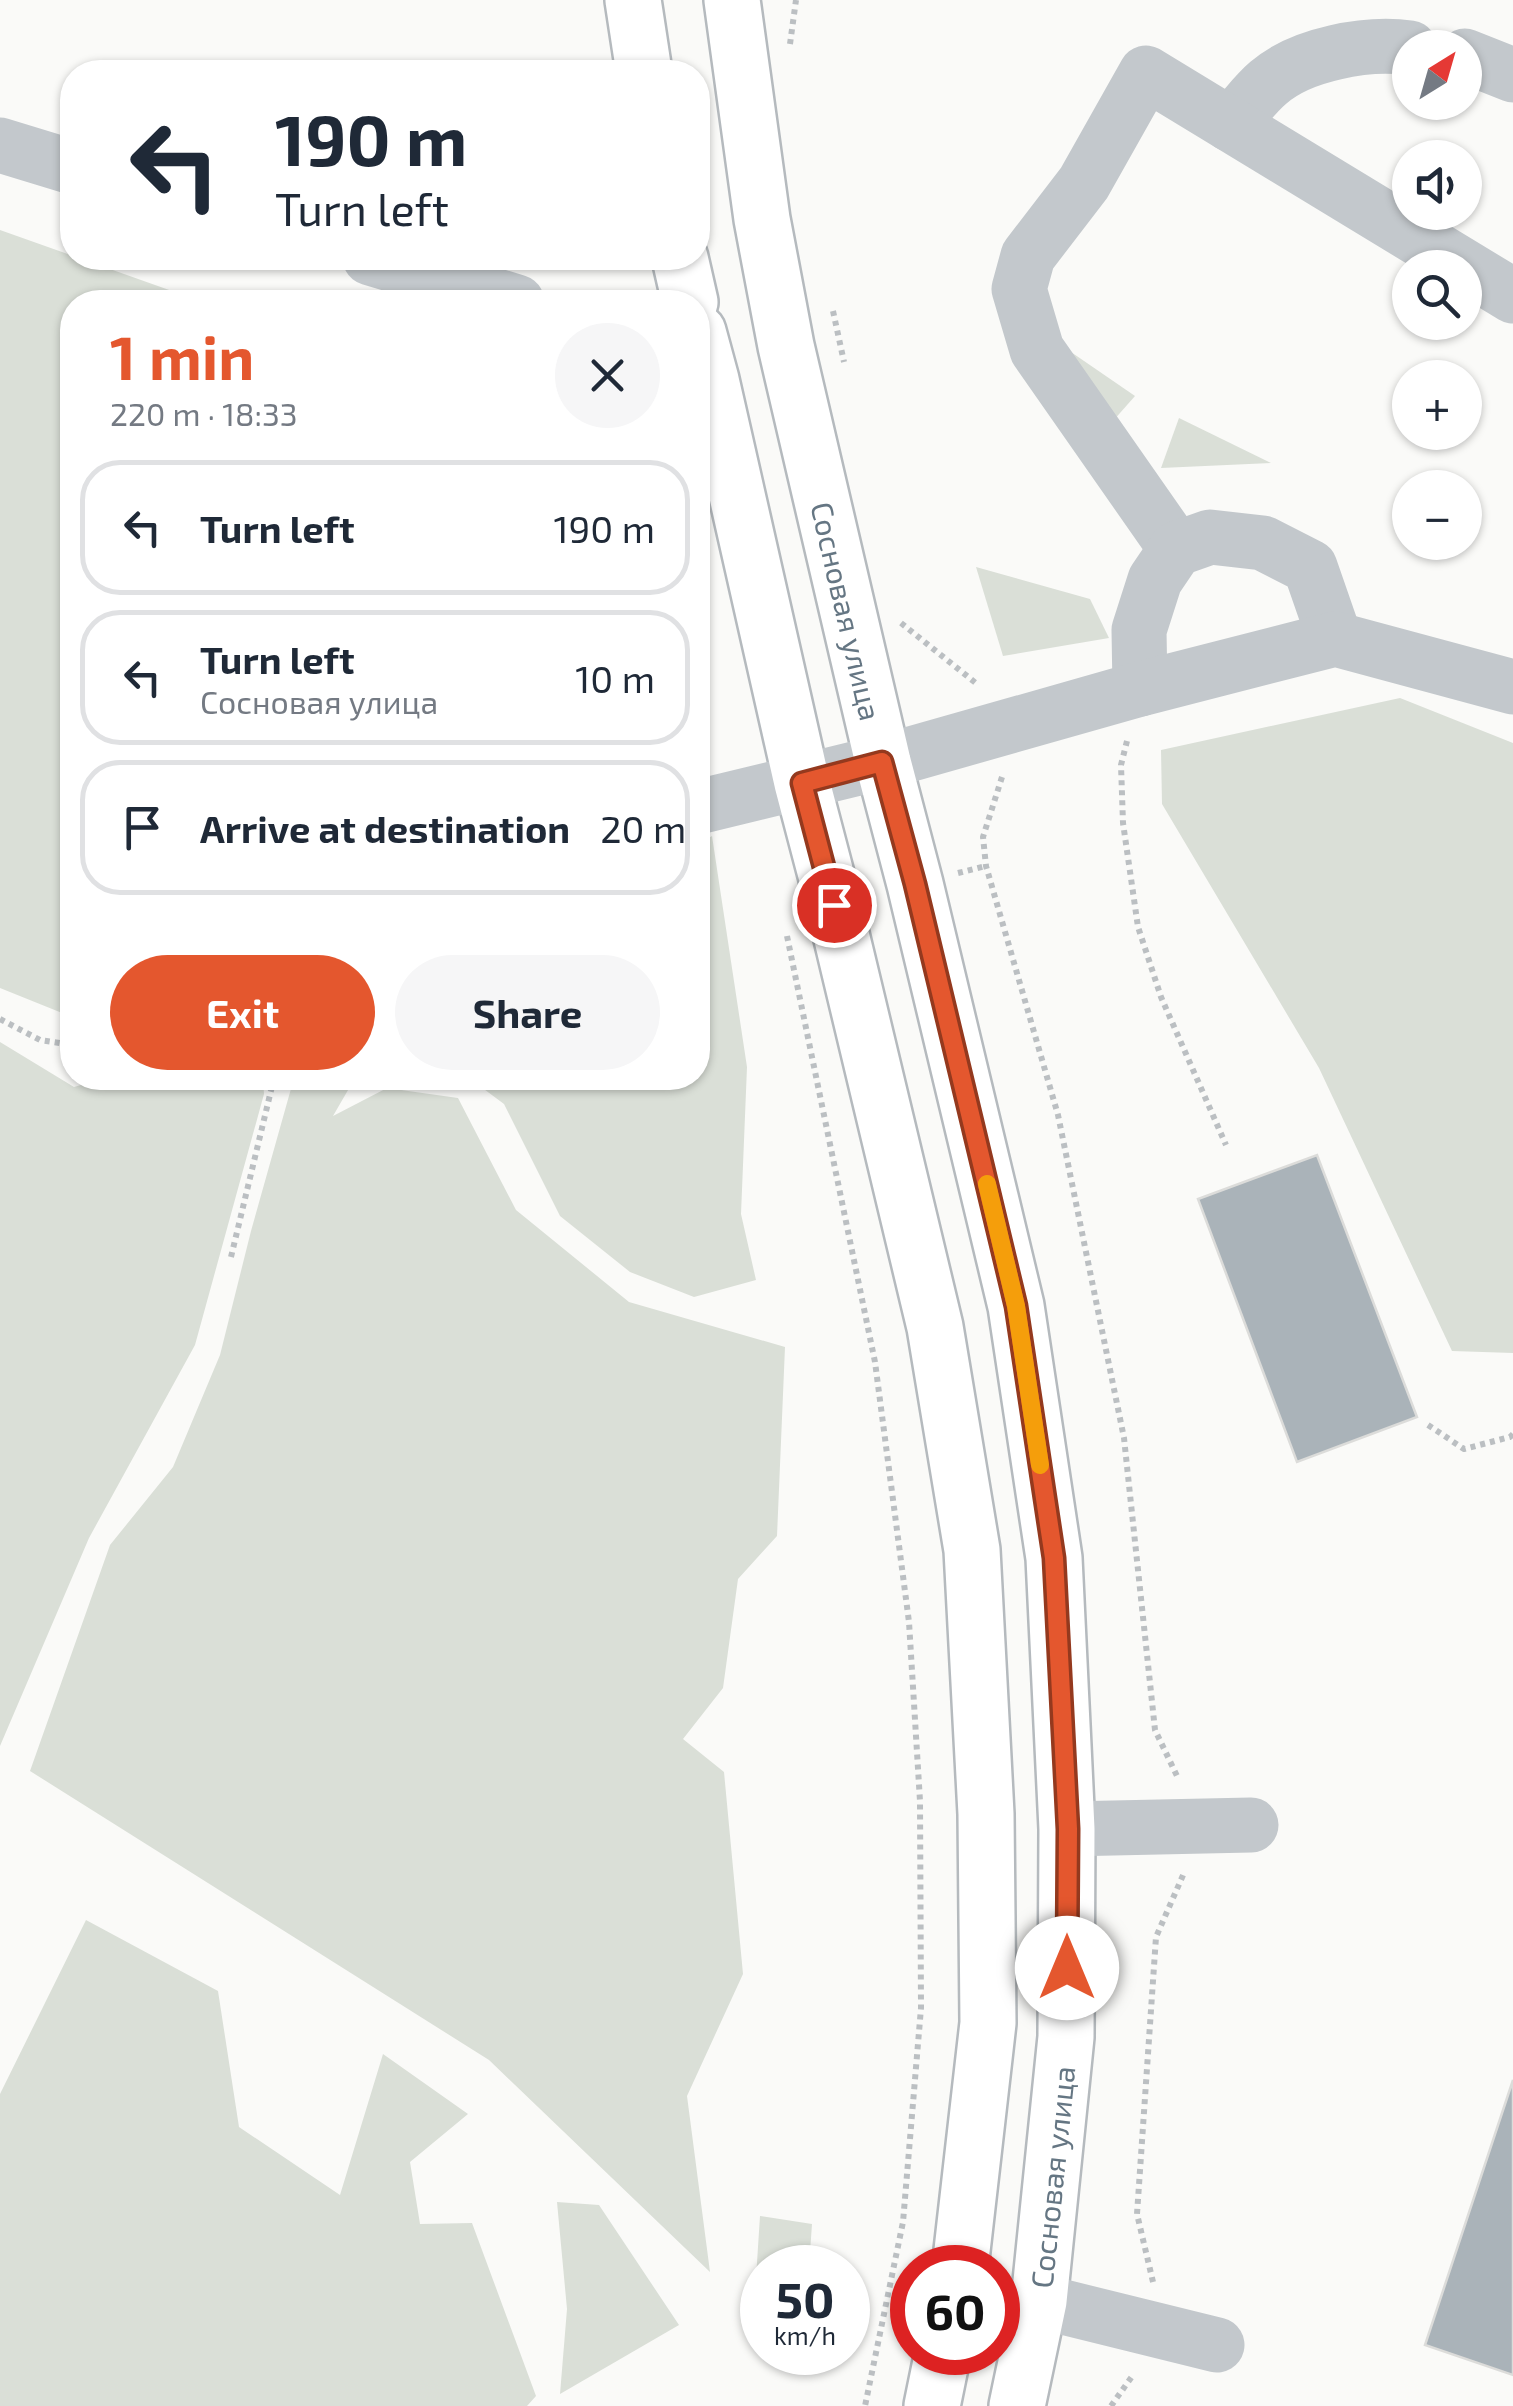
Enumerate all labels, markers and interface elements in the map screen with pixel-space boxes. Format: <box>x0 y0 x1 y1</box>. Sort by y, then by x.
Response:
north arrow <box>1392 30 1482 120</box>
map controls <box>1392 30 1482 560</box>
text: 190 m <box>275 96 468 180</box>
icon: left <box>110 100 240 230</box>
button: sound <box>1392 140 1482 230</box>
text: Turn left <box>275 181 449 235</box>
button: search <box>1392 250 1482 340</box>
text: 1 min <box>110 320 254 392</box>
button: close <box>555 323 660 428</box>
button: + <box>1392 360 1482 450</box>
text: 220 m · 18:33 <box>110 394 298 432</box>
button: − <box>1392 470 1482 560</box>
street label: Сосновая улица <box>803 498 890 724</box>
icon: left <box>115 500 170 555</box>
text: Turn left <box>200 505 355 551</box>
text: 190 m <box>553 505 655 551</box>
text: Turn left <box>200 636 355 682</box>
icon: left <box>115 650 170 705</box>
text: 10 m <box>575 655 655 701</box>
text: Сосновая улица <box>200 682 438 720</box>
icon: arrive <box>115 800 170 855</box>
text: Arrive at destination <box>200 805 570 851</box>
text: 20 m <box>600 805 686 851</box>
pin <box>792 863 877 948</box>
icon: arrive <box>807 878 862 933</box>
button: Exit <box>110 955 375 1070</box>
button: Share <box>395 955 660 1070</box>
position arrow <box>1015 1916 1119 2020</box>
street label: Сосновая улица <box>1022 2064 1083 2290</box>
speed limit sign: 60 <box>890 2245 1020 2375</box>
text: 50 <box>775 2268 835 2328</box>
text: km/h <box>774 2320 836 2350</box>

